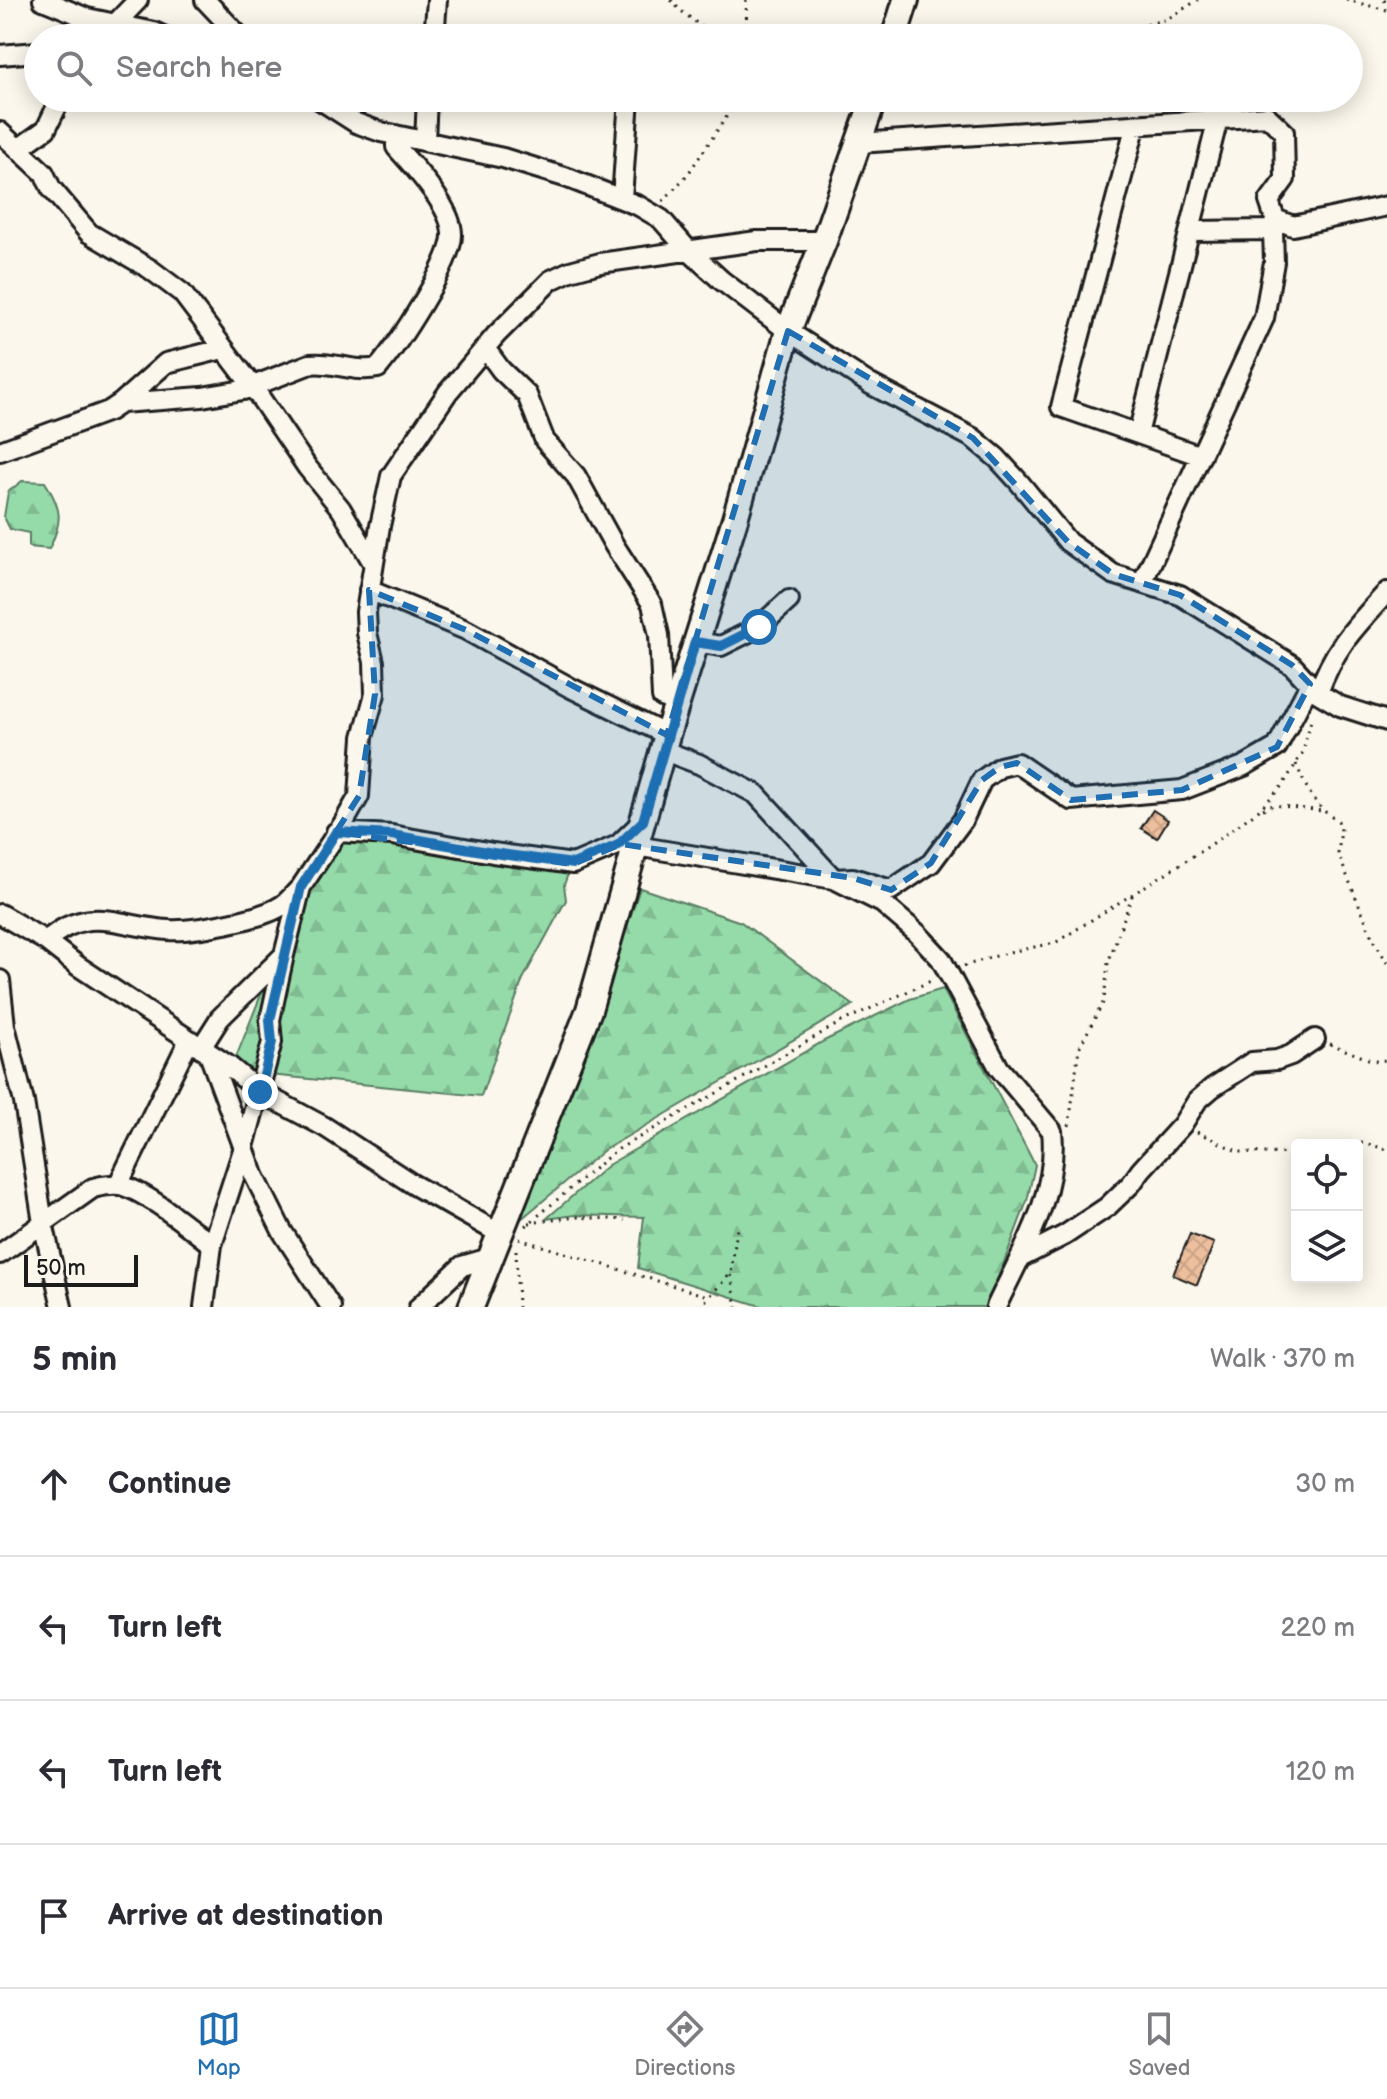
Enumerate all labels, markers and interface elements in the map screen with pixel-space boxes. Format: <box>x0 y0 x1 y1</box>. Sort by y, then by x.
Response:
search box <box>24 24 1363 112</box>
icon: search <box>52 46 96 90</box>
text: Search here <box>116 50 282 86</box>
route start <box>741 609 777 645</box>
route end <box>242 1074 278 1110</box>
map controls <box>1291 1139 1363 1283</box>
button: locate <box>1291 1139 1363 1211</box>
button: layers <box>1291 1211 1363 1283</box>
scale bar <box>24 1251 138 1287</box>
text: 50 m <box>36 1255 86 1282</box>
text: 5 min <box>32 1339 117 1380</box>
text: Walk · 370 m <box>1210 1344 1355 1375</box>
icon: ahead <box>32 1462 76 1506</box>
text: Continue <box>108 1466 231 1502</box>
text: 30 m <box>1295 1469 1355 1500</box>
icon: left <box>32 1606 76 1650</box>
text: Turn left <box>108 1610 222 1646</box>
text: 220 m <box>1281 1613 1355 1644</box>
icon: left <box>32 1750 76 1794</box>
text: Turn left <box>108 1754 222 1790</box>
text: 120 m <box>1286 1757 1355 1788</box>
icon: arrive <box>32 1894 76 1938</box>
text: Arrive at destination <box>108 1898 384 1934</box>
tab: Map <box>197 2007 241 2082</box>
tab: Directions <box>634 2007 735 2082</box>
tab: Saved <box>1129 2007 1190 2082</box>

